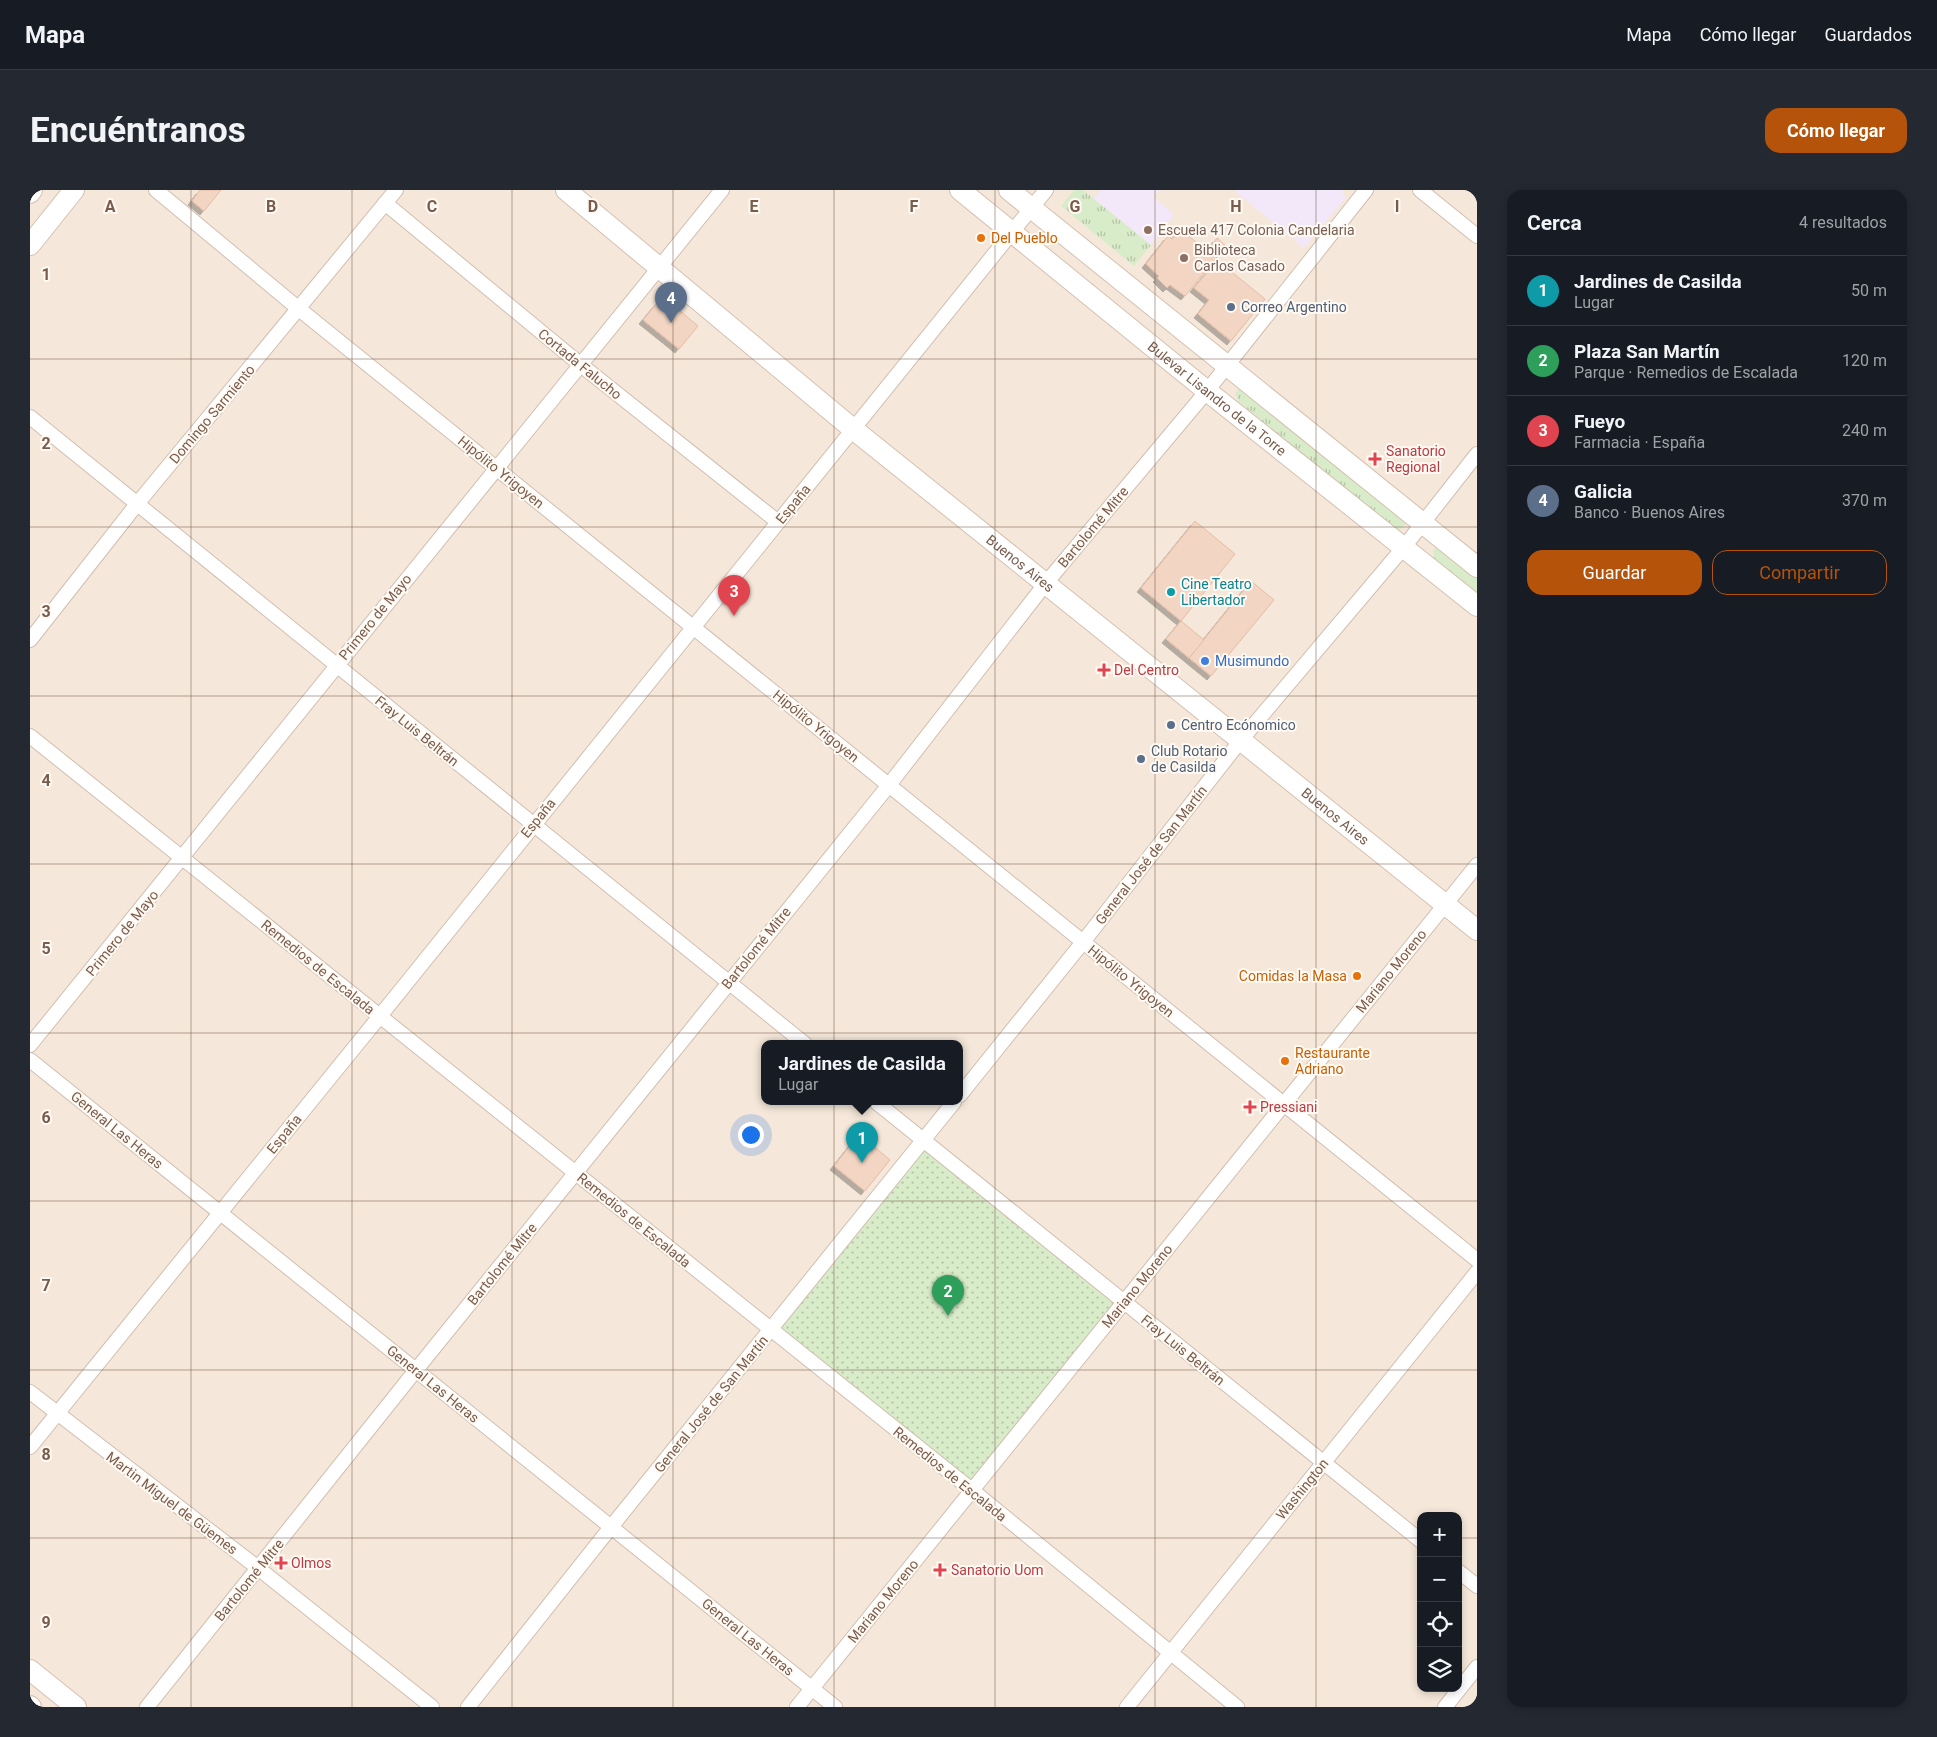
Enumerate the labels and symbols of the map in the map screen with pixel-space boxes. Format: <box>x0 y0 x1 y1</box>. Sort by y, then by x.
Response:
text: A <box>105 197 116 216</box>
text: B <box>266 197 276 216</box>
text: C <box>427 197 437 216</box>
text: D <box>588 197 598 216</box>
text: E <box>750 197 759 216</box>
text: F <box>910 197 919 216</box>
text: G <box>1070 197 1081 216</box>
text: H <box>1230 197 1242 216</box>
text: I <box>1395 197 1399 216</box>
place label: Escuela 417 Colonia Candelaria <box>1158 222 1355 238</box>
marker: Escuela 417 Colonia Candelaria <box>1142 224 1154 236</box>
place label: Del Pueblo <box>991 230 1058 246</box>
marker: Del Pueblo <box>975 232 987 244</box>
place label: Biblioteca Carlos Casado <box>1194 242 1285 274</box>
marker: Biblioteca Carlos Casado <box>1178 252 1190 264</box>
text: 1 <box>41 265 51 284</box>
pin: 4 <box>655 282 687 323</box>
place label: Correo Argentino <box>1241 299 1347 315</box>
marker: Correo Argentino <box>1225 301 1237 313</box>
street label: Cortada Falucho <box>535 325 625 403</box>
street label: Bulevar Lisandro de la Torre <box>1145 338 1289 459</box>
street label: Domingo Sarmiento <box>166 361 258 467</box>
street label: Hipólito Yrigoyen <box>455 433 547 511</box>
text: 2 <box>41 434 51 453</box>
place label: Sanatorio Regional <box>1386 443 1446 475</box>
marker: Sanatorio Regional <box>1368 452 1382 466</box>
street label: España <box>772 481 814 527</box>
street label: Bartolomé Mitre <box>1055 483 1131 571</box>
street label: Buenos Aires <box>983 531 1057 595</box>
street label: Primero de Mayo <box>335 571 415 663</box>
pin: 3 <box>718 575 750 616</box>
place label: Cine Teatro Libertador <box>1181 576 1252 608</box>
marker: Cine Teatro Libertador <box>1165 586 1177 598</box>
text: 3 <box>41 602 51 621</box>
place label: Musimundo <box>1215 653 1289 669</box>
marker: Musimundo <box>1199 655 1211 667</box>
place label: Del Centro <box>1114 662 1179 678</box>
marker: Del Centro <box>1098 664 1110 676</box>
street label: Hipólito Yrigoyen <box>770 687 862 765</box>
street label: Fray Luis Beltrán <box>372 692 462 770</box>
place label: Centro Ecónomico <box>1181 717 1296 733</box>
marker: Centro Ecónomico <box>1165 719 1177 731</box>
place label: Club Rotario de Casilda <box>1151 743 1228 775</box>
marker: Club Rotario de Casilda <box>1135 753 1147 765</box>
text: 4 <box>41 771 51 790</box>
street label: General José de San Martín <box>1092 782 1210 928</box>
street label: Buenos Aires <box>1298 784 1372 848</box>
street label: España <box>517 795 559 841</box>
street label: Primero de Mayo <box>82 887 162 979</box>
street label: Bartolomé Mitre <box>718 904 794 992</box>
street label: Remedios de Escalada <box>258 916 378 1018</box>
street label: Mariano Moreno <box>1352 926 1430 1016</box>
text: 5 <box>41 939 51 958</box>
street label: Hipólito Yrigoyen <box>1085 942 1177 1020</box>
place label: Comidas la Masa <box>1239 968 1347 984</box>
marker: Comidas la Masa <box>1351 970 1363 982</box>
place label: Restaurante Adriano <box>1295 1045 1370 1077</box>
marker: Restaurante Adriano <box>1279 1055 1291 1067</box>
street label: General Las Heras <box>68 1088 166 1172</box>
place label: Pressiani <box>1260 1099 1317 1115</box>
marker: Pressiani <box>1244 1101 1256 1113</box>
text: 6 <box>41 1108 51 1127</box>
street label: España <box>263 1111 305 1157</box>
your location <box>738 1122 764 1148</box>
pin: 1 <box>846 1122 878 1163</box>
street label: Remedios de Escalada <box>574 1169 694 1271</box>
street label: Bartolomé Mitre <box>464 1220 540 1308</box>
street label: Mariano Moreno <box>1098 1241 1176 1331</box>
pin: 2 <box>932 1275 964 1316</box>
text: 7 <box>41 1276 51 1295</box>
street label: Fray Luis Beltrán <box>1138 1311 1228 1389</box>
street label: General José de San Martín <box>651 1332 771 1476</box>
street label: General Las Heras <box>384 1342 482 1426</box>
street label: Remedios de Escalada <box>890 1423 1010 1525</box>
text: 8 <box>41 1445 51 1464</box>
street label: Martin Miguel de Güemes <box>103 1448 241 1558</box>
street label: Washington <box>1273 1455 1331 1523</box>
street label: Bartolomé Mitre <box>211 1536 287 1624</box>
place label: Olmos <box>291 1555 332 1571</box>
street label: Mariano Moreno <box>844 1556 922 1646</box>
marker: Olmos <box>275 1557 287 1569</box>
place label: Sanatorio Uom <box>951 1562 1044 1578</box>
marker: Sanatorio Uom <box>933 1563 947 1577</box>
street label: General Las Heras <box>699 1595 797 1679</box>
text: 9 <box>41 1613 51 1632</box>

